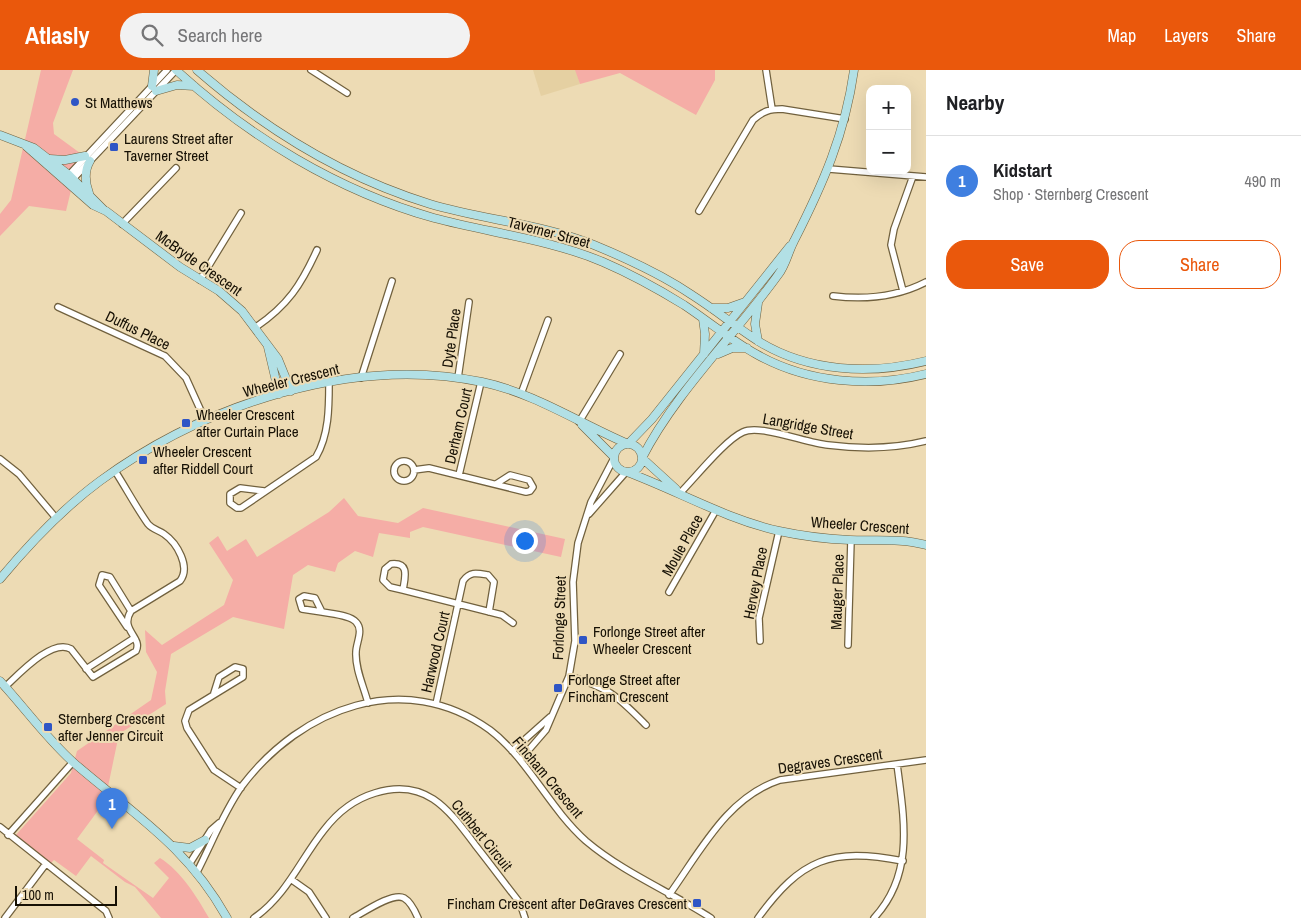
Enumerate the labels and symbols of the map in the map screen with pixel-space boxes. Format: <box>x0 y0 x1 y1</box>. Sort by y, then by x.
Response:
place label: St Matthews <box>85 92 153 113</box>
marker: St Matthews <box>69 96 81 108</box>
place label: Laurens Street after Taverner Street <box>124 128 233 166</box>
marker: Laurens Street after Taverner Street <box>108 141 120 153</box>
street label: Taverner Street <box>506 211 593 253</box>
street label: McBryde Crescent <box>152 225 247 301</box>
street label: Duffus Place <box>102 305 174 355</box>
street label: Dyte Place <box>436 307 466 369</box>
street label: Wheeler Crescent <box>241 358 342 402</box>
street label: Derham Court <box>439 385 477 466</box>
place label: Wheeler Crescent after Curtain Place <box>196 404 299 442</box>
street label: Langridge Street <box>761 408 856 444</box>
marker: Wheeler Crescent after Curtain Place <box>180 417 192 429</box>
place label: Wheeler Crescent after Riddell Court <box>153 441 253 479</box>
marker: Wheeler Crescent after Riddell Court <box>137 454 149 466</box>
street label: Moule Place <box>656 510 708 580</box>
street label: Wheeler Crescent <box>810 511 910 539</box>
your location <box>512 528 538 554</box>
street label: Hervey Place <box>738 545 772 621</box>
street label: Mauger Place <box>825 554 849 630</box>
street label: Forlonge Street <box>547 575 571 660</box>
street label: Harwood Court <box>415 609 455 695</box>
place label: Forlonge Street after Wheeler Crescent <box>593 621 705 659</box>
marker: Forlonge Street after Wheeler Crescent <box>577 634 589 646</box>
place label: Forlonge Street after Fincham Crescent <box>568 669 680 707</box>
marker: Forlonge Street after Fincham Crescent <box>552 682 564 694</box>
place label: Sternberg Crescent after Jenner Circuit <box>58 708 165 746</box>
marker: Sternberg Crescent after Jenner Circuit <box>42 721 54 733</box>
street label: Fincham Crescent <box>508 732 589 823</box>
street label: Degraves Crescent <box>776 743 884 779</box>
pin: 1 <box>96 788 128 829</box>
street label: Cuthbert Circuit <box>447 795 518 876</box>
scale bar <box>15 883 118 906</box>
place label: Fincham Crescent after DeGraves Crescent <box>447 893 688 914</box>
marker: Fincham Crescent after DeGraves Crescent <box>691 897 703 909</box>

